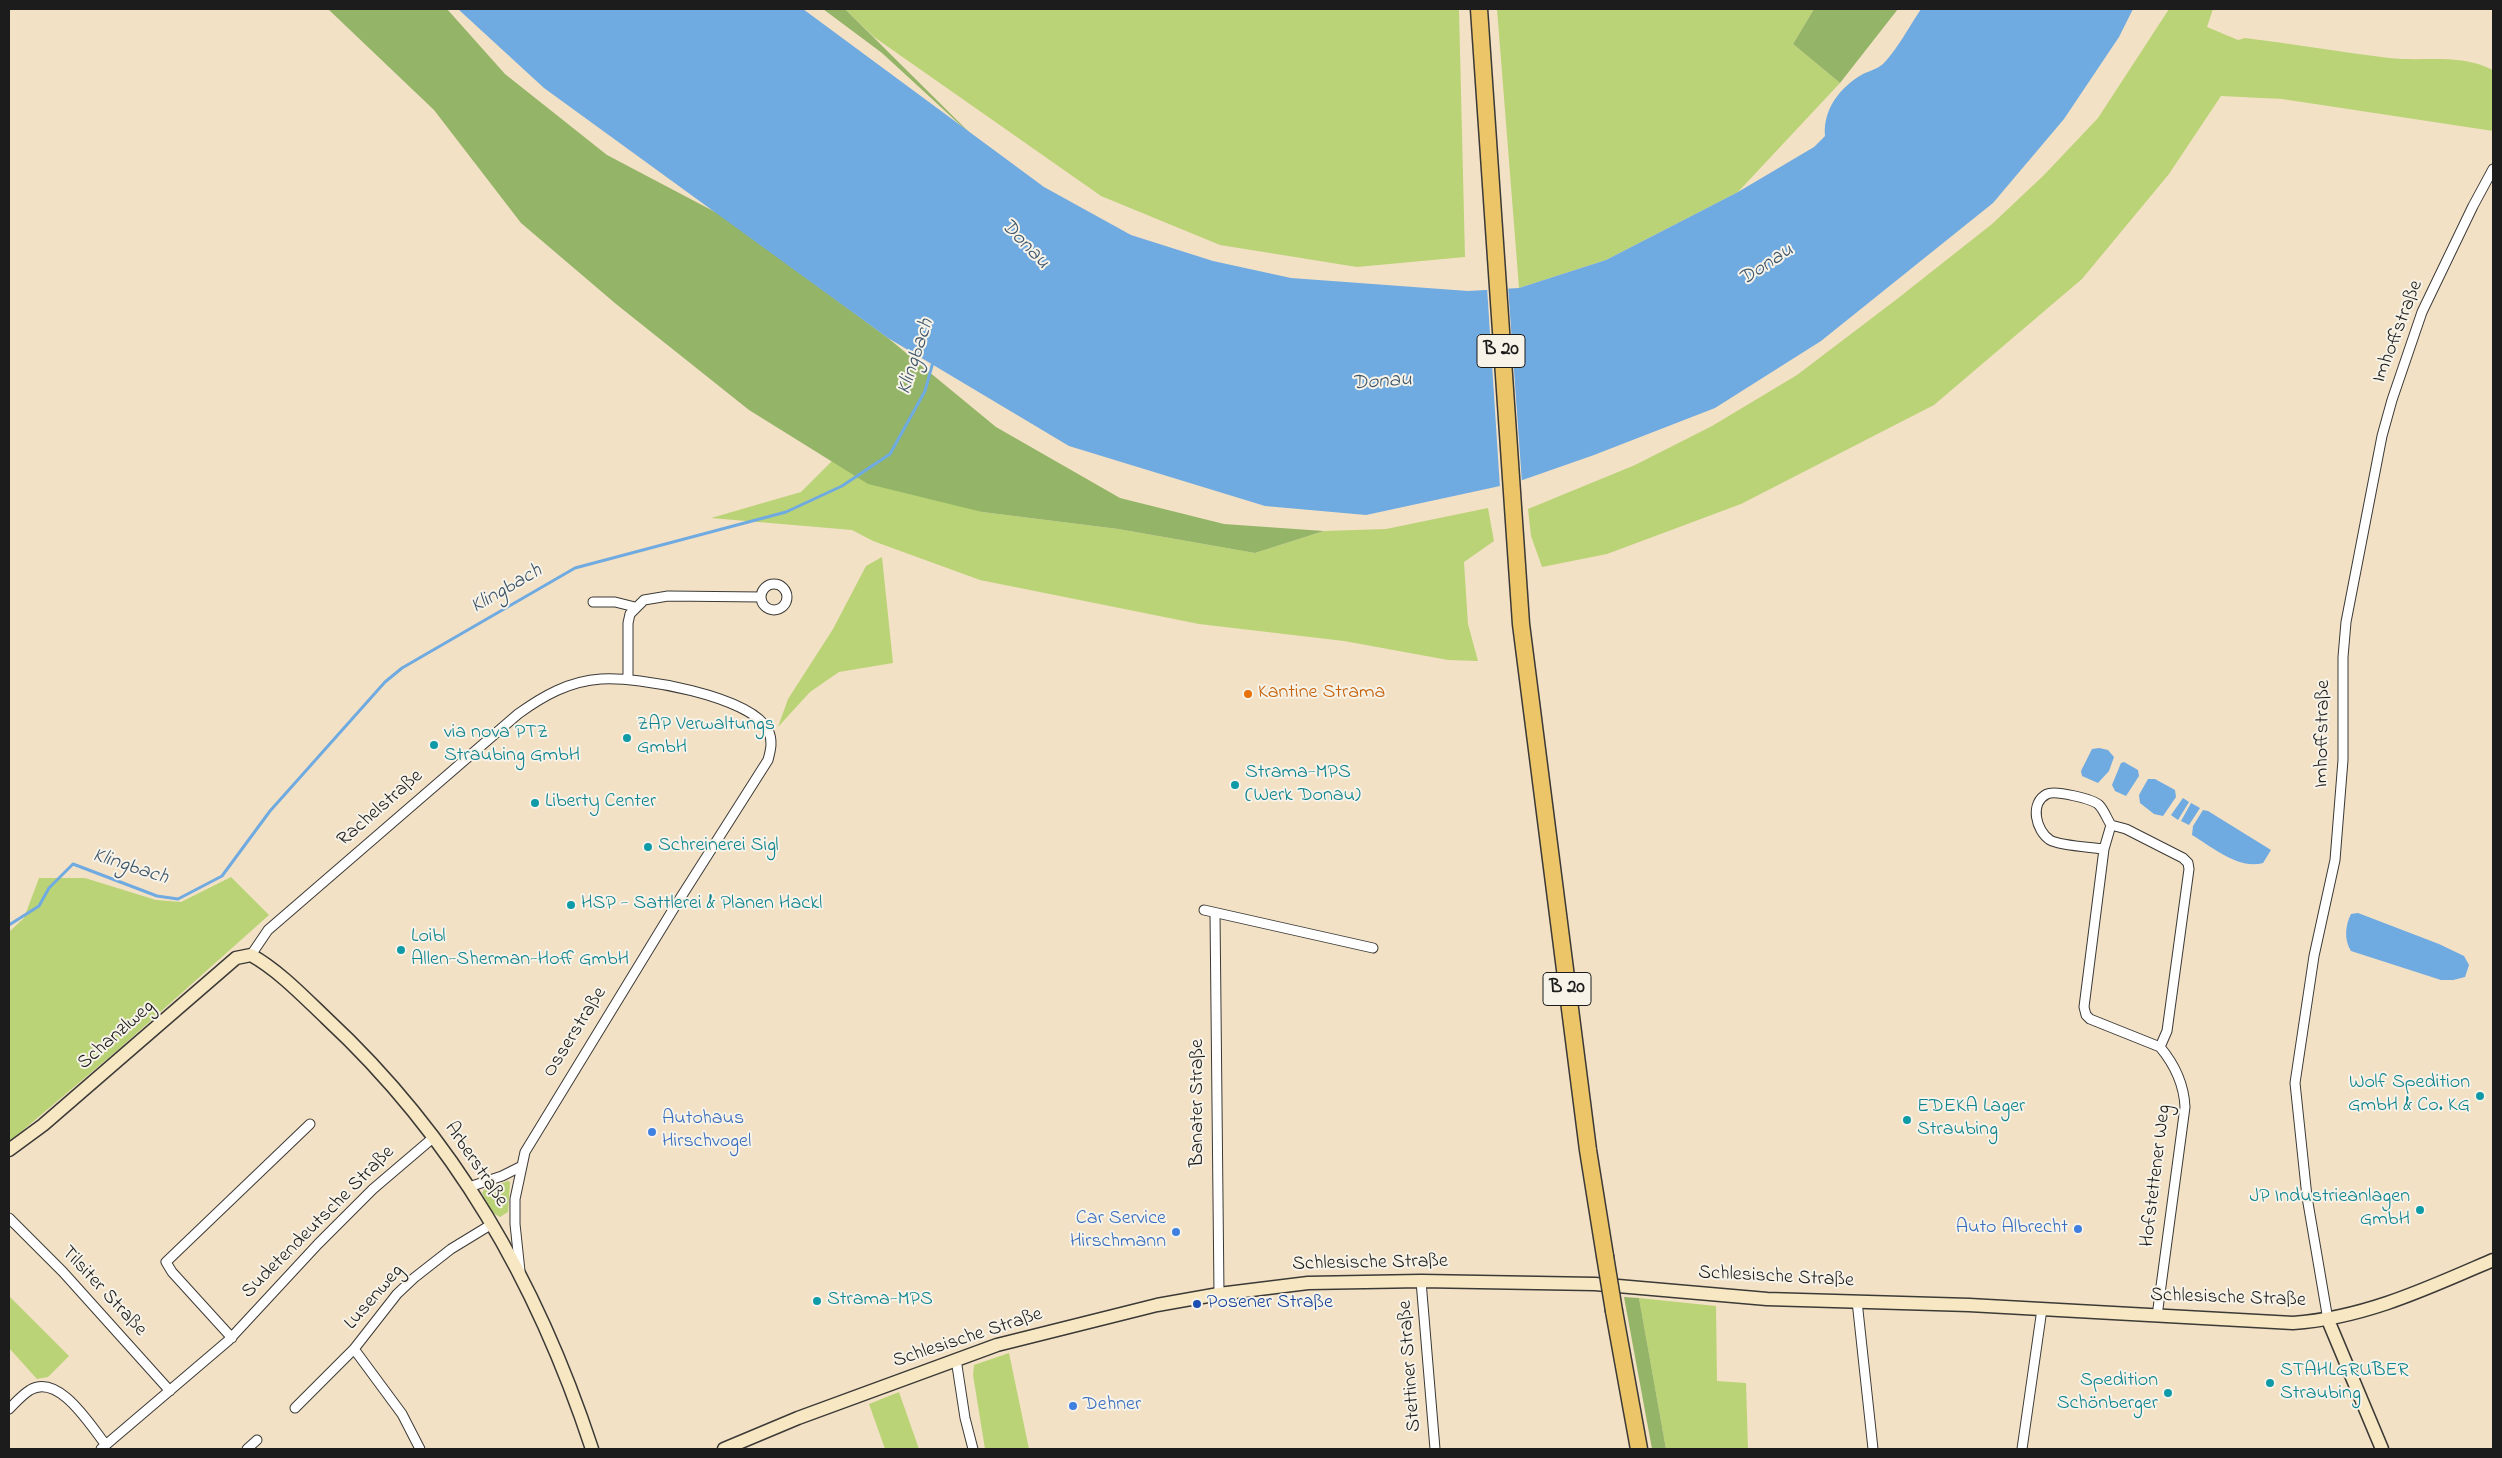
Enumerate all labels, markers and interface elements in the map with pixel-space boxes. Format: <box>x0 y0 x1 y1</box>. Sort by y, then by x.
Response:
water label: Donau <box>994 215 1054 275</box>
water label: Donau <box>1735 239 1799 293</box>
street label: Imhoffstraße <box>2368 277 2430 387</box>
water label: Klingbach <box>893 316 941 398</box>
road number: B 20 <box>1477 334 1525 368</box>
water label: Donau <box>1351 368 1413 398</box>
water label: Klingbach <box>467 560 547 620</box>
street label: Imhoffstraße <box>2311 680 2337 788</box>
place label: Kantine Strama <box>1258 682 1385 706</box>
marker: Kantine Strama <box>1242 688 1254 700</box>
place label: ZAP Verwaltungs GmbH <box>637 714 775 761</box>
place label: via nova PTZ Straubing GmbH <box>444 722 580 769</box>
marker: ZAP Verwaltungs GmbH <box>621 732 633 744</box>
marker: via nova PTZ Straubing GmbH <box>428 739 440 751</box>
place label: Strama-MPS (Werk Donau) <box>1245 762 1361 809</box>
street label: Rachelstraße <box>333 765 429 853</box>
marker: Strama-MPS (Werk Donau) <box>1229 779 1241 791</box>
place label: Liberty Center <box>545 791 656 815</box>
marker: Liberty Center <box>529 797 541 809</box>
place label: Schreinerei Sigl <box>658 835 779 859</box>
marker: Schreinerei Sigl <box>642 841 654 853</box>
water label: Klingbach <box>89 844 171 892</box>
place label: HSP - Sattlerei & Planen Hackl <box>581 893 822 917</box>
marker: HSP - Sattlerei & Planen Hackl <box>565 899 577 911</box>
place label: Loibl Allen-Sherman-Hoff GmbH <box>411 926 629 973</box>
marker: Loibl Allen-Sherman-Hoff GmbH <box>395 944 407 956</box>
road number: B 20 <box>1543 972 1591 1006</box>
street label: Osserstraße <box>539 983 613 1083</box>
street label: Schanzlweg <box>73 996 161 1076</box>
street label: Banater Straße <box>1187 1039 1211 1167</box>
place label: Wolf Spedition GmbH & Co. KG <box>2348 1072 2470 1119</box>
marker: Wolf Spedition GmbH & Co. KG <box>2474 1090 2486 1102</box>
place label: EDEKA Lager Straubing <box>1917 1096 2025 1143</box>
street label: Hofstettener Weg <box>2136 1104 2178 1248</box>
place label: Autohaus Hirschvogel <box>662 1108 751 1155</box>
marker: EDEKA Lager Straubing <box>1901 1114 1913 1126</box>
street label: Arberstraße <box>438 1118 512 1212</box>
marker: Autohaus Hirschvogel <box>646 1126 658 1138</box>
street label: Sudetendeutsche Straße <box>237 1141 401 1305</box>
place label: JP Industrieanlagen GmbH <box>2249 1186 2410 1233</box>
marker: JP Industrieanlagen GmbH <box>2414 1204 2426 1216</box>
place label: Car Service Hirschmann <box>1070 1208 1166 1255</box>
place label: Auto Albrecht <box>1956 1217 2068 1241</box>
marker: Auto Albrecht <box>2072 1223 2084 1235</box>
marker: Car Service Hirschmann <box>1170 1226 1182 1238</box>
street label: Tilsiter Straße <box>55 1242 151 1342</box>
street label: Schlesische Straße <box>1292 1251 1448 1277</box>
street label: Lusenweg <box>340 1260 410 1336</box>
street label: Schlesische Straße <box>1698 1262 1854 1294</box>
street label: Schlesische Straße <box>2150 1284 2306 1314</box>
place label: Strama-MPS <box>827 1289 933 1313</box>
place label: Posener Straße <box>1207 1292 1333 1316</box>
marker: Strama-MPS <box>811 1295 823 1307</box>
marker: Posener Straße <box>1191 1298 1203 1310</box>
street label: Stettiner Straße <box>1394 1300 1428 1432</box>
street label: Schlesische Straße <box>890 1304 1046 1374</box>
place label: STAHLGRUBER Straubing <box>2280 1360 2409 1407</box>
place label: Spedition Schönberger <box>2057 1370 2158 1417</box>
marker: STAHLGRUBER Straubing <box>2264 1377 2276 1389</box>
marker: Spedition Schönberger <box>2162 1387 2174 1399</box>
place label: Dehner <box>1083 1394 1141 1418</box>
marker: Dehner <box>1067 1400 1079 1412</box>

